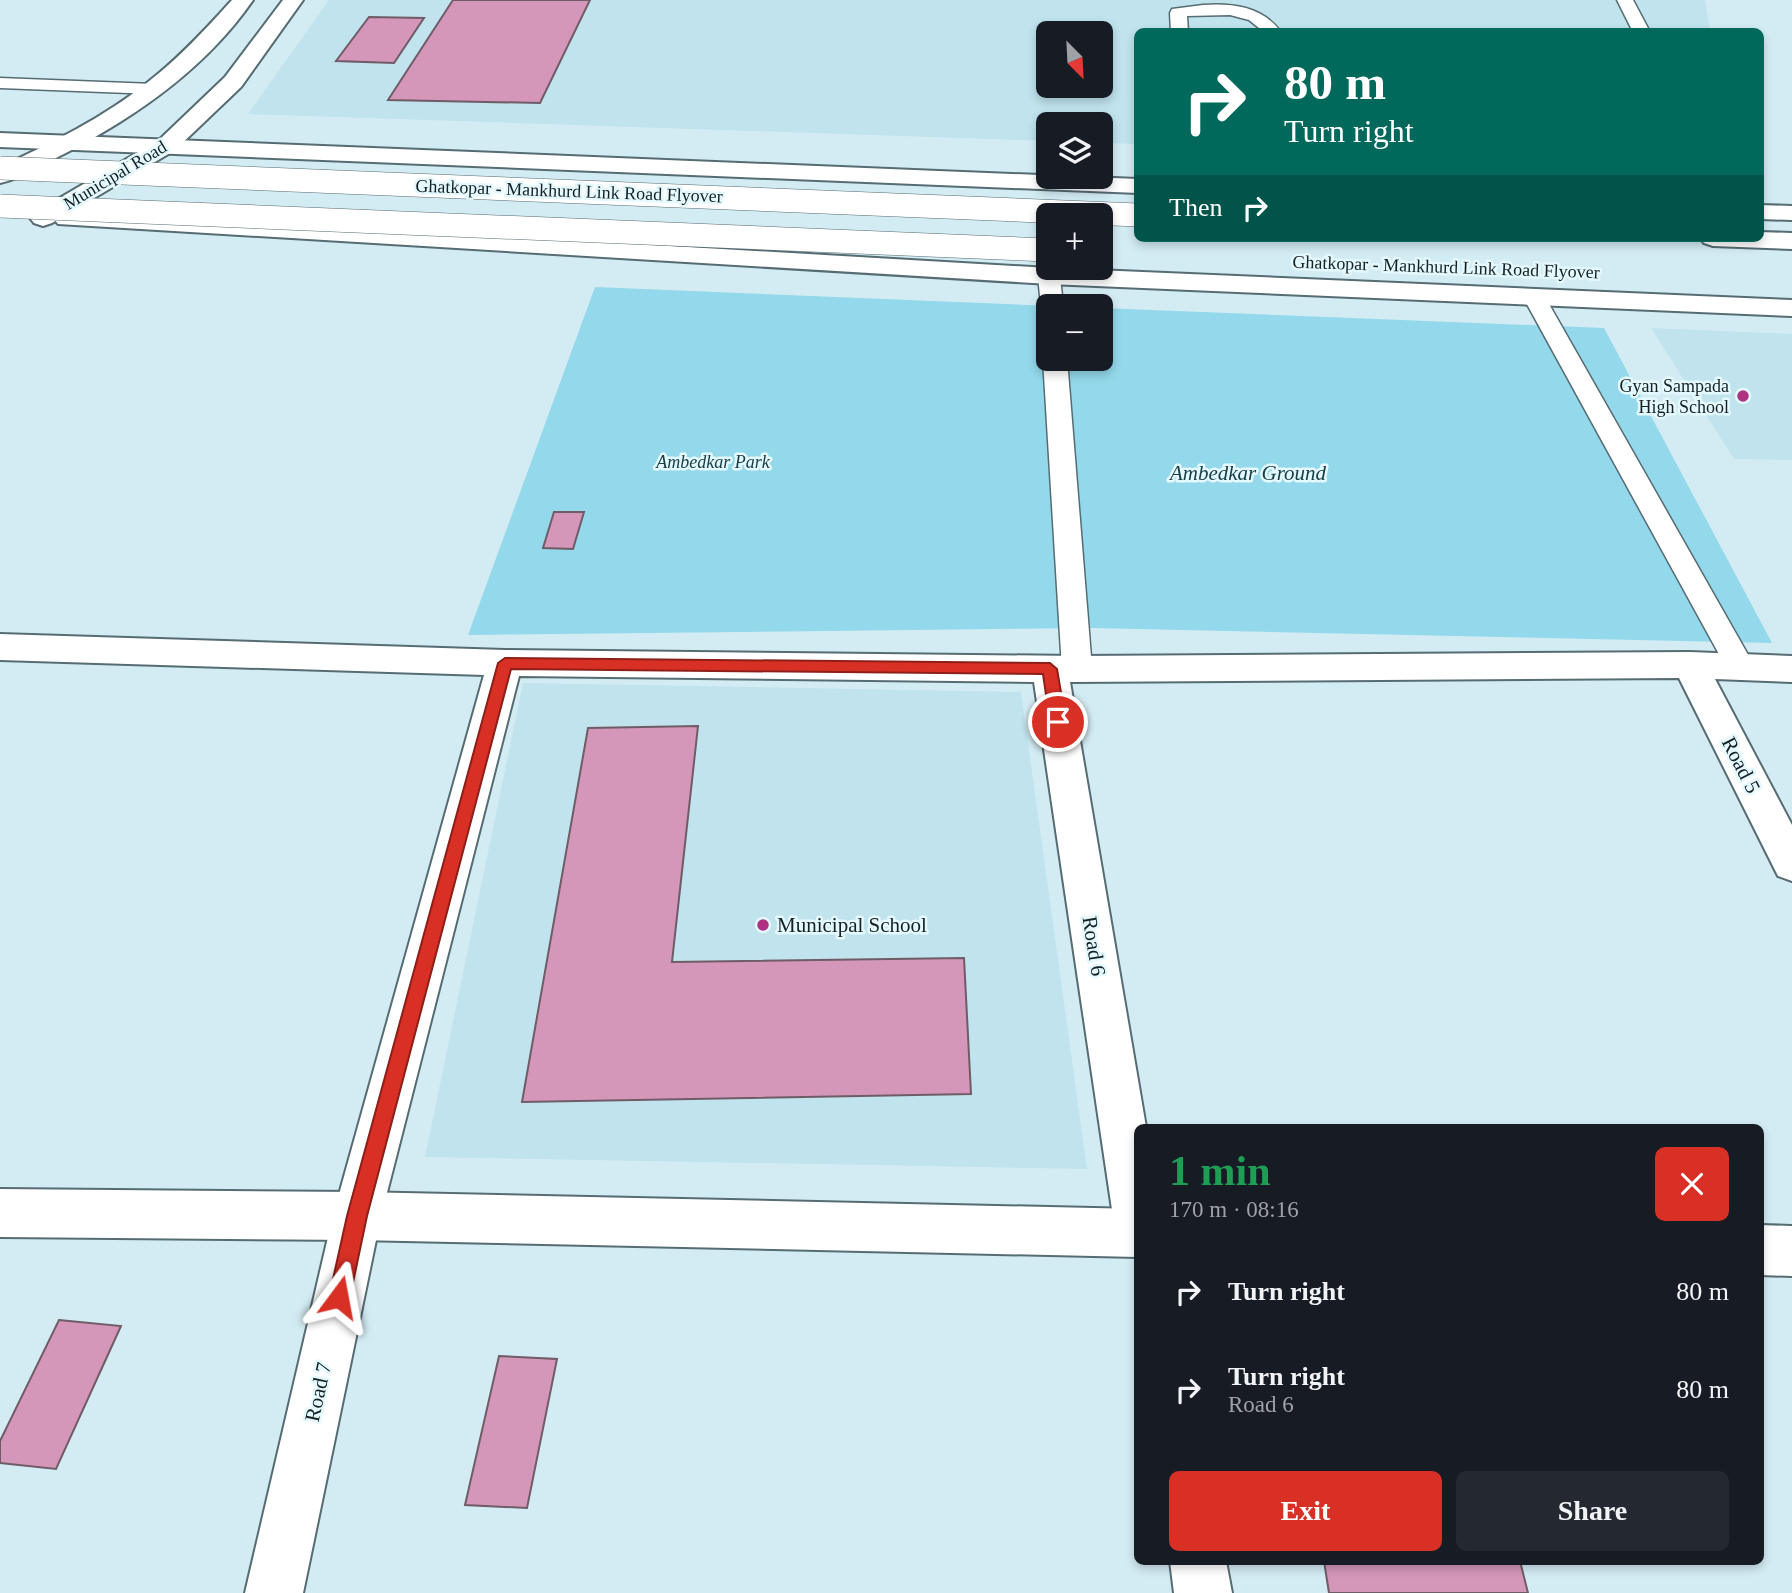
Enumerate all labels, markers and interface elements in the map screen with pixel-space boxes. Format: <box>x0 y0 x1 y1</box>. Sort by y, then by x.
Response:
north arrow <box>1036 21 1113 98</box>
map controls <box>1036 21 1113 371</box>
text: 80 m <box>1284 55 1386 110</box>
icon: right <box>1169 56 1260 147</box>
button: layers <box>1036 112 1113 189</box>
text: Turn right <box>1284 113 1414 149</box>
street label: Municipal Road <box>60 136 170 214</box>
street label: Ghatkopar - Mankhurd Link Road Flyover <box>415 176 723 206</box>
icon: right <box>1236 189 1274 227</box>
text: Then <box>1169 193 1222 222</box>
button: + <box>1036 203 1113 280</box>
street label: Ghatkopar - Mankhurd Link Road Flyover <box>1292 252 1600 282</box>
button: − <box>1036 294 1113 371</box>
place label: Gyan Sampada High School <box>1620 376 1729 417</box>
marker: Gyan Sampada High School <box>1735 388 1751 404</box>
park label: Ambedkar Park <box>655 452 771 472</box>
park label: Ambedkar Ground <box>1168 461 1327 485</box>
pin <box>1028 692 1088 752</box>
icon: arrive <box>1039 703 1077 741</box>
street label: Road 5 <box>1717 733 1765 797</box>
place label: Municipal School <box>777 913 927 937</box>
street label: Road 6 <box>1077 914 1111 978</box>
marker: Municipal School <box>755 917 771 933</box>
button: close <box>1655 1147 1729 1221</box>
text: 1 min <box>1169 1148 1271 1194</box>
text: 170 m · 08:16 <box>1169 1197 1299 1222</box>
position arrow <box>302 1260 376 1334</box>
icon: right <box>1169 1273 1207 1311</box>
text: Turn right <box>1228 1277 1345 1306</box>
text: 80 m <box>1676 1277 1729 1306</box>
street label: Road 7 <box>300 1360 336 1424</box>
text: Turn right <box>1228 1362 1345 1391</box>
icon: right <box>1169 1371 1207 1409</box>
text: 80 m <box>1676 1375 1729 1404</box>
text: Road 6 <box>1228 1392 1294 1417</box>
button: Exit <box>1169 1471 1442 1551</box>
button: Share <box>1456 1471 1729 1551</box>

